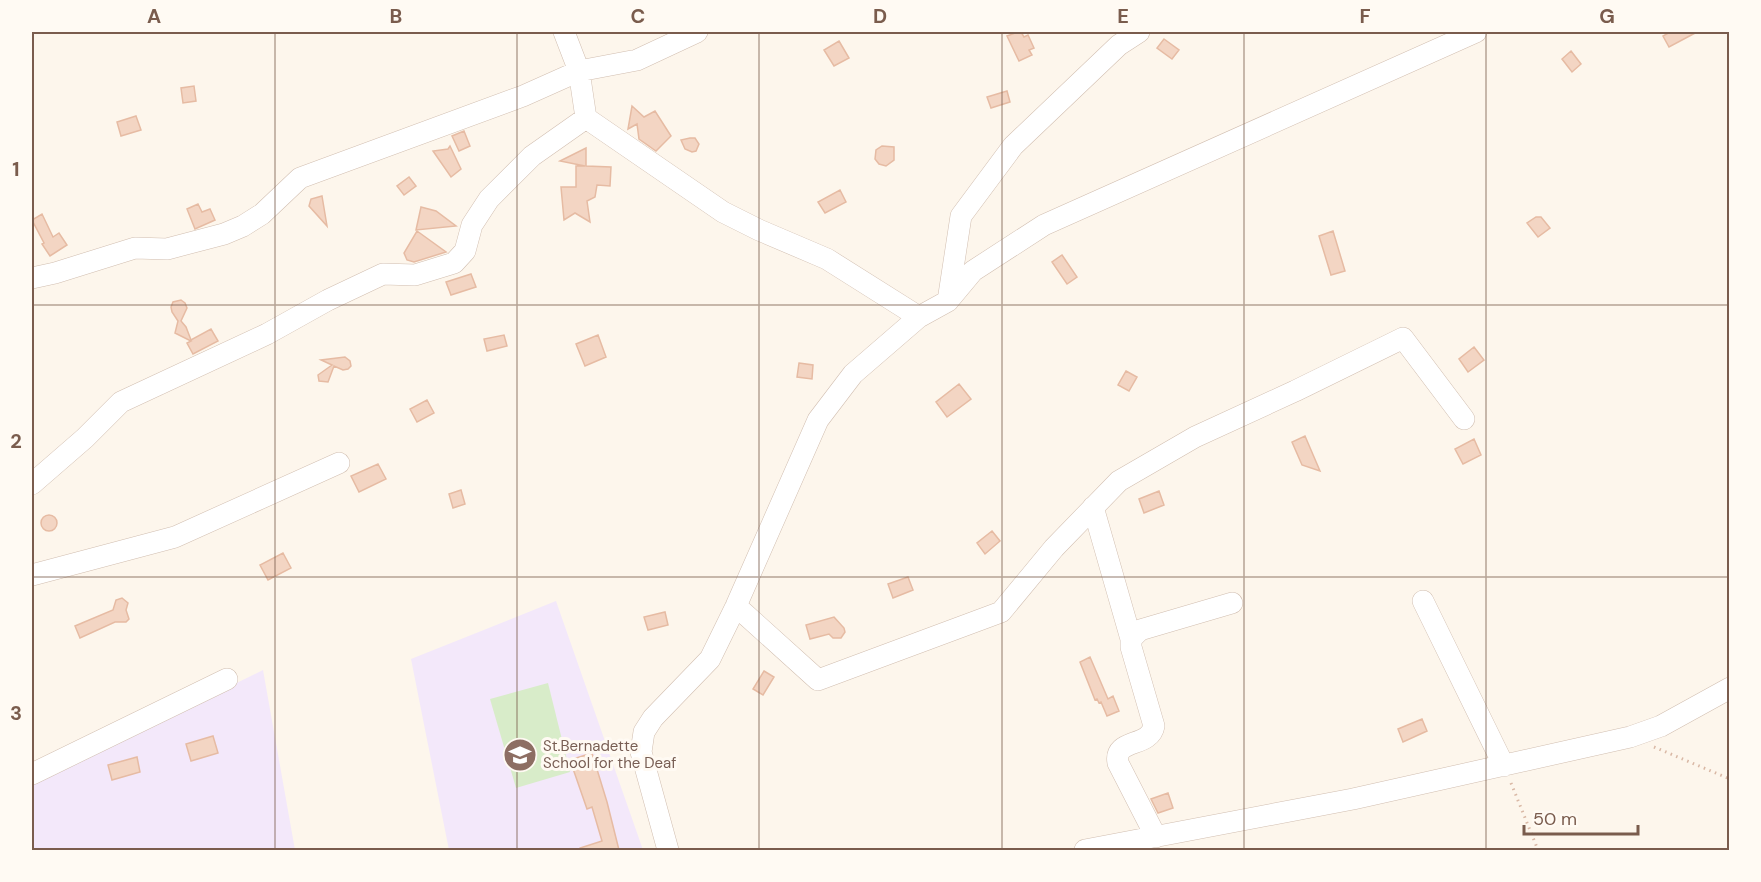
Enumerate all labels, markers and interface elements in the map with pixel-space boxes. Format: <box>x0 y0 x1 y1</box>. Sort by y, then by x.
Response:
text: A <box>147 3 161 29</box>
text: B <box>390 3 402 29</box>
text: C <box>631 3 645 29</box>
text: D <box>873 3 887 29</box>
text: E <box>1117 3 1129 29</box>
text: F <box>1359 3 1371 29</box>
text: G <box>1599 3 1615 29</box>
text: 1 <box>12 156 20 182</box>
text: 2 <box>10 428 22 454</box>
text: 3 <box>10 700 22 726</box>
place label: St.Bernadette School for the Deaf <box>543 736 676 773</box>
school or university icon: St.Bernadette School for the Deaf <box>502 737 538 773</box>
scale bar <box>1524 798 1638 836</box>
text: 50 m <box>1533 807 1577 831</box>

